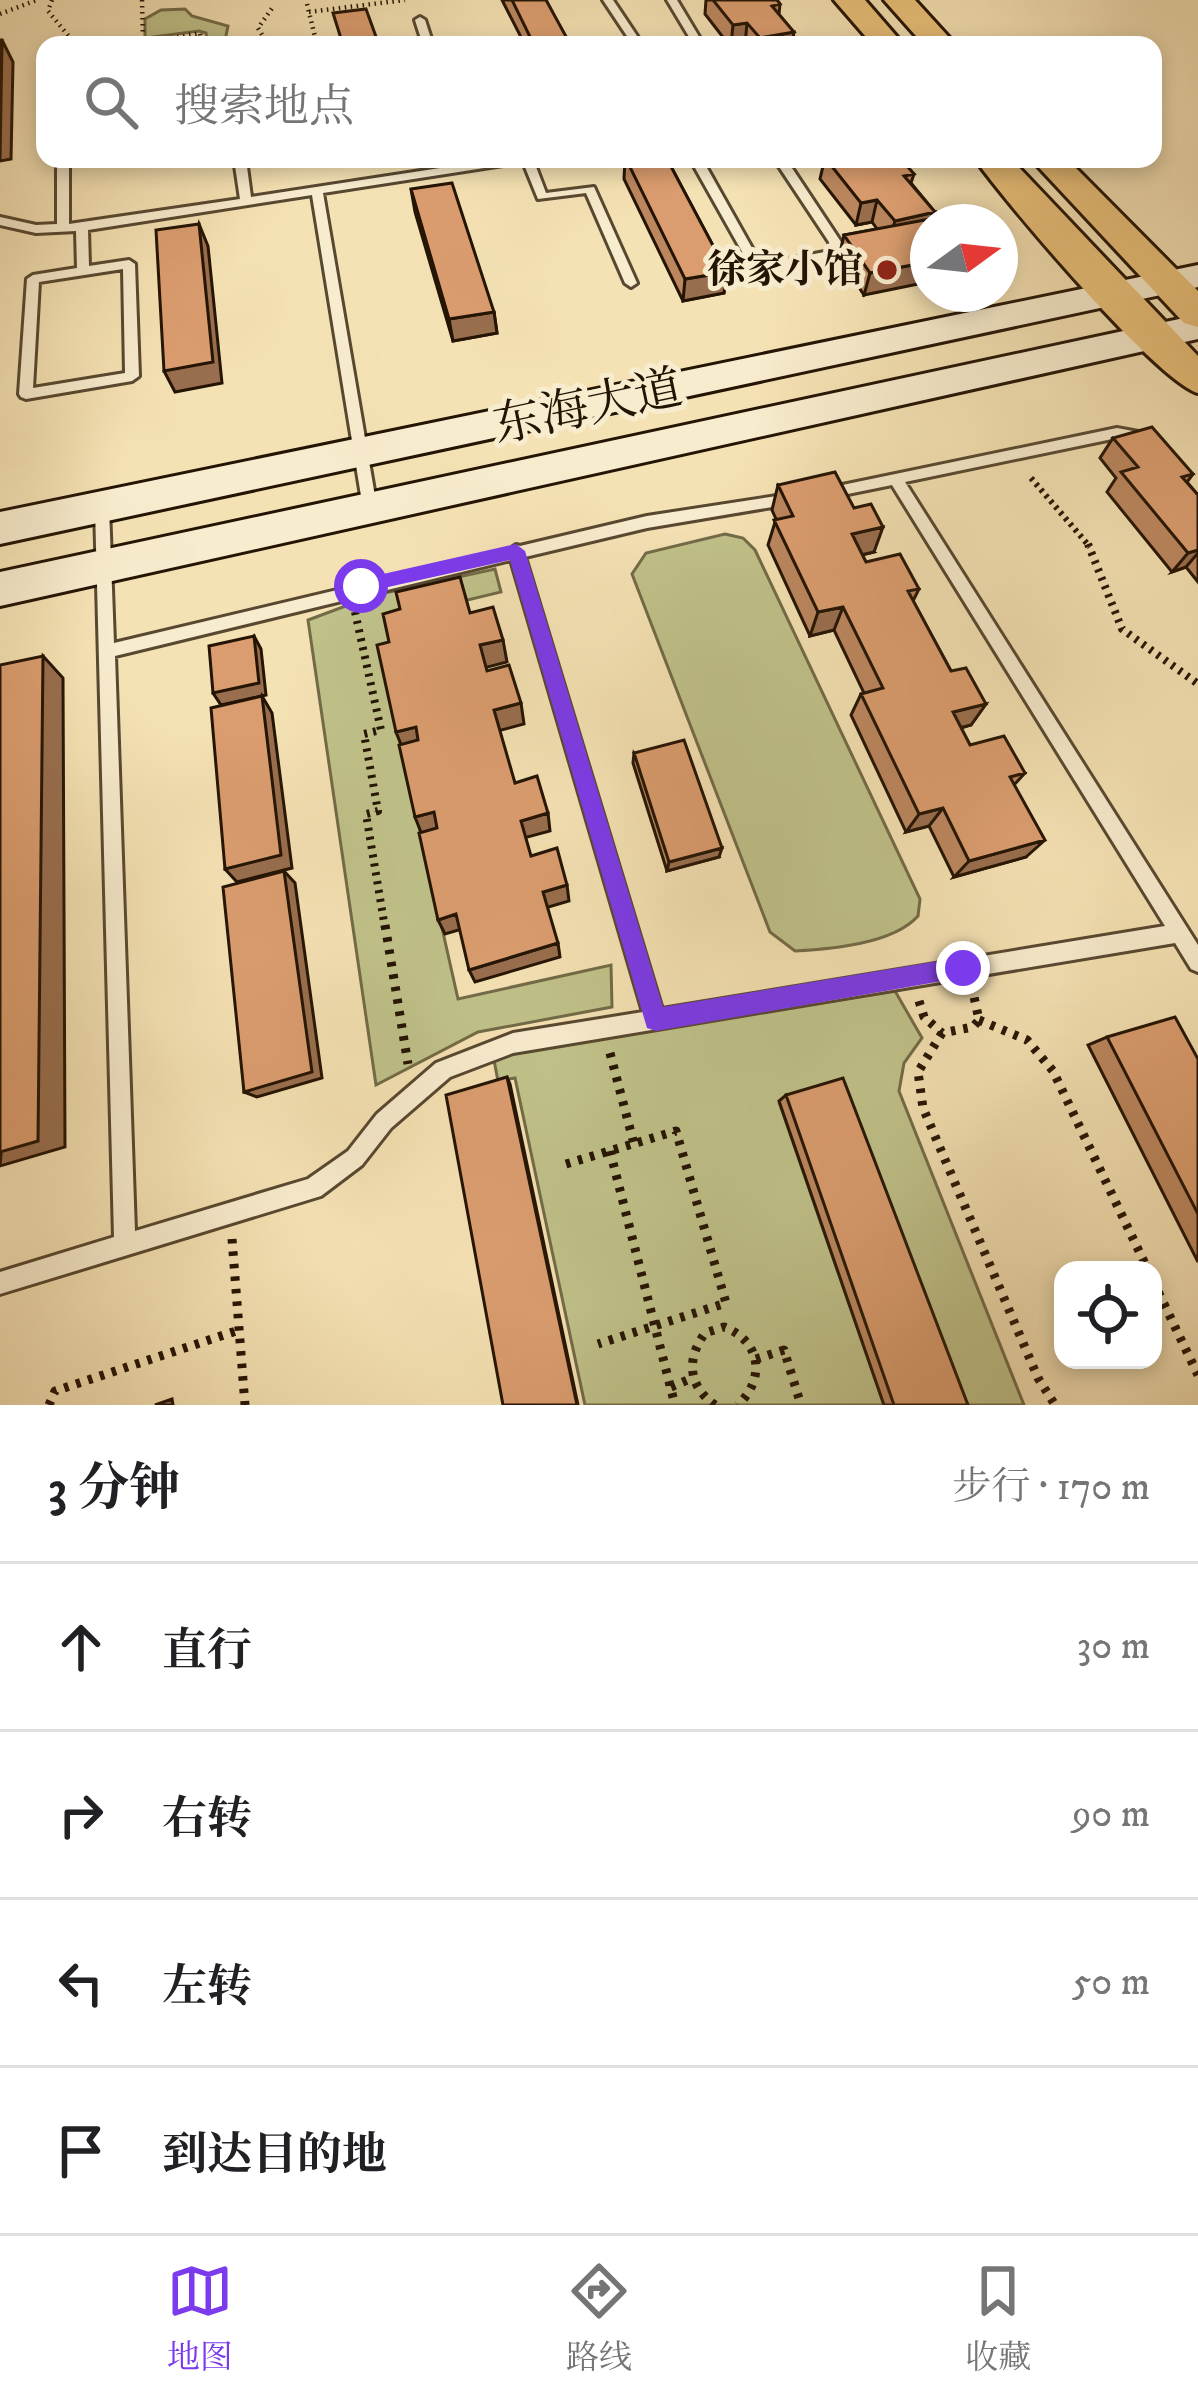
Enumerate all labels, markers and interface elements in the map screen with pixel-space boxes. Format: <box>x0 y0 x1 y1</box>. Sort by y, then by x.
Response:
search box <box>36 36 1162 168</box>
icon: search <box>78 69 144 135</box>
text: 搜索地点 <box>174 80 354 136</box>
north arrow <box>910 204 1018 312</box>
place label: 徐家小馆 <box>707 246 863 295</box>
marker: 徐家小馆 <box>874 257 900 283</box>
street label: 东海大道 <box>488 359 688 457</box>
route start <box>334 559 388 613</box>
route end <box>936 941 990 995</box>
map controls <box>1054 1261 1162 1369</box>
button: locate <box>1054 1261 1162 1369</box>
text: 3 分钟 <box>48 1457 180 1521</box>
text: 步行 · 170 m <box>952 1463 1150 1512</box>
icon: ahead <box>48 1614 114 1680</box>
text: 30 m <box>1077 1622 1150 1671</box>
text: 直行 <box>162 1624 252 1680</box>
icon: right <box>48 1782 114 1848</box>
text: 90 m <box>1072 1790 1150 1839</box>
text: 右转 <box>162 1792 252 1848</box>
icon: left <box>48 1950 114 2016</box>
text: 50 m <box>1072 1958 1150 2007</box>
text: 左转 <box>162 1960 252 2016</box>
icon: arrive <box>48 2118 114 2184</box>
text: 到达目的地 <box>162 2128 387 2184</box>
tab: 地图 <box>167 2258 233 2379</box>
tab: 路线 <box>566 2258 632 2379</box>
tab: 收藏 <box>965 2258 1031 2379</box>

